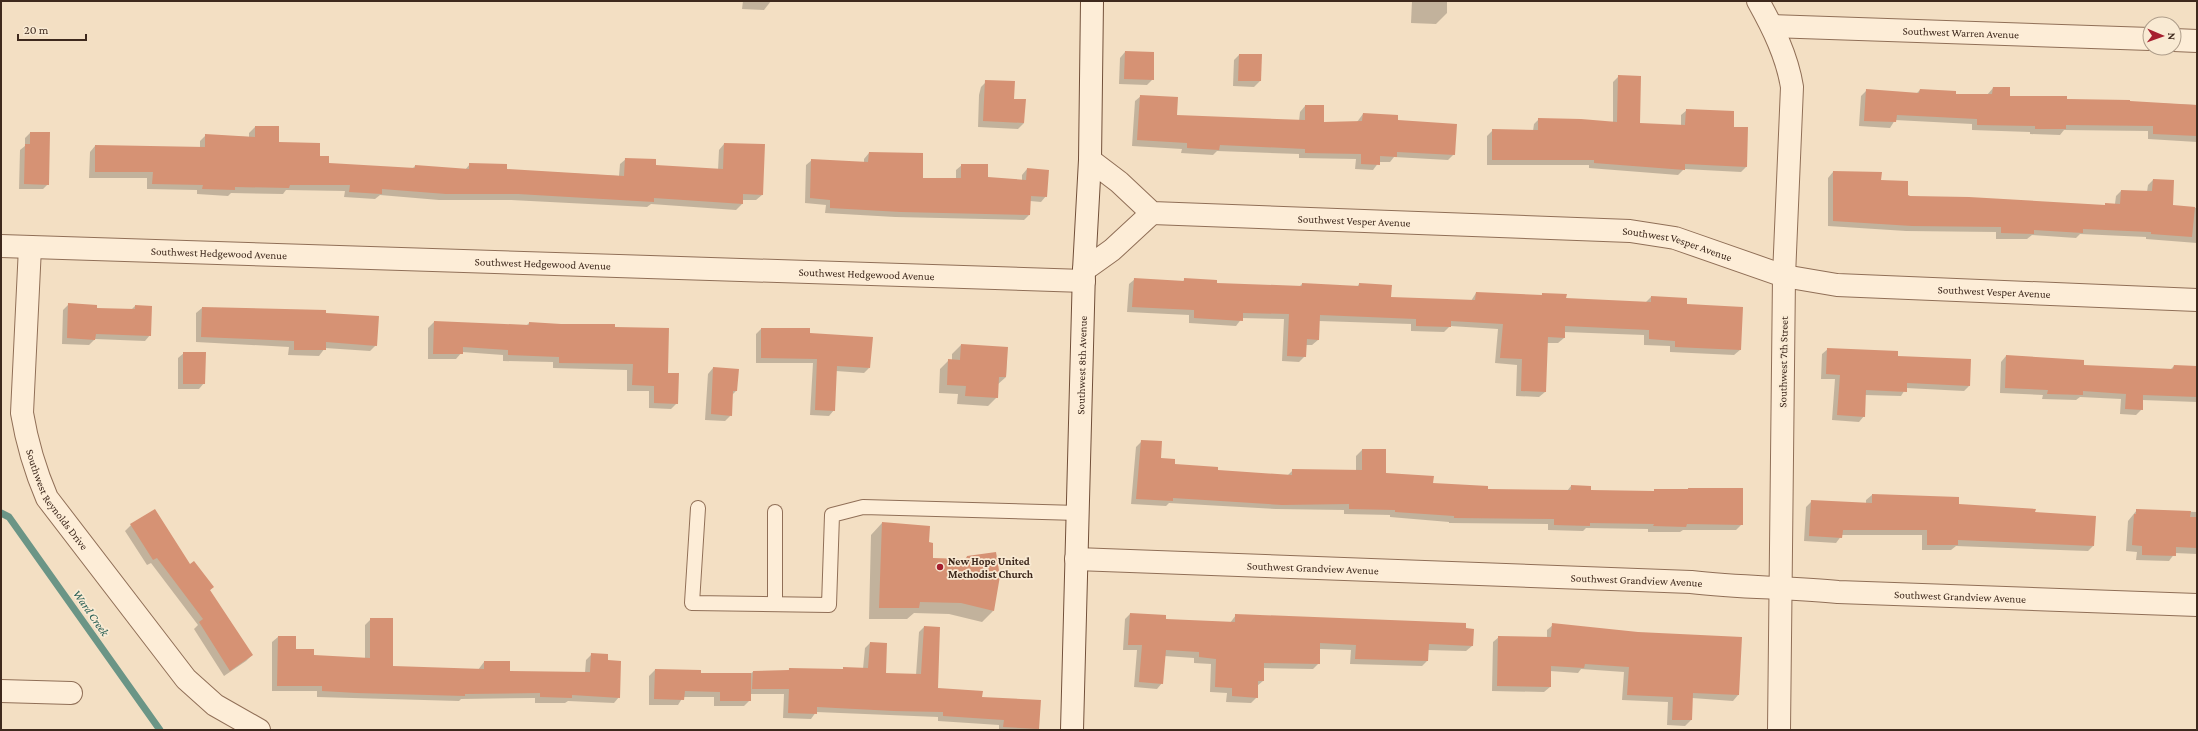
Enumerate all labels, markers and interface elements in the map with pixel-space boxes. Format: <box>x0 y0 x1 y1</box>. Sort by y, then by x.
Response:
scale bar <box>18 16 86 42</box>
north arrow <box>2142 16 2182 56</box>
text: 20 m <box>24 23 49 37</box>
street label: Southwest Warren Avenue <box>1902 24 2019 41</box>
text: N <box>2166 32 2178 41</box>
street label: Southwest Vesper Avenue <box>1298 212 1411 229</box>
street label: Southwest Vesper Avenue <box>1622 225 1734 263</box>
street label: Southwest Hedgewood Avenue <box>151 245 287 261</box>
street label: Southwest Hedgewood Avenue <box>475 255 611 272</box>
street label: Southwest Hedgewood Avenue <box>798 266 935 282</box>
street label: Southwest Vesper Avenue <box>1937 283 2051 300</box>
street label: Southwest 8th Avenue <box>1074 315 1089 415</box>
street label: Southwest 7th Street <box>1776 316 1790 408</box>
street label: Southwest Reynolds Drive <box>24 448 91 552</box>
place label: New Hope United Methodist Church <box>948 555 1034 580</box>
street label: Southwest Grandview Avenue <box>1247 559 1379 576</box>
marker: New Hope United Methodist Church <box>935 562 945 572</box>
street label: Southwest Grandview Avenue <box>1571 572 1703 589</box>
water label: Ward Creek <box>70 587 112 639</box>
street label: Southwest Grandview Avenue <box>1894 588 2026 605</box>

